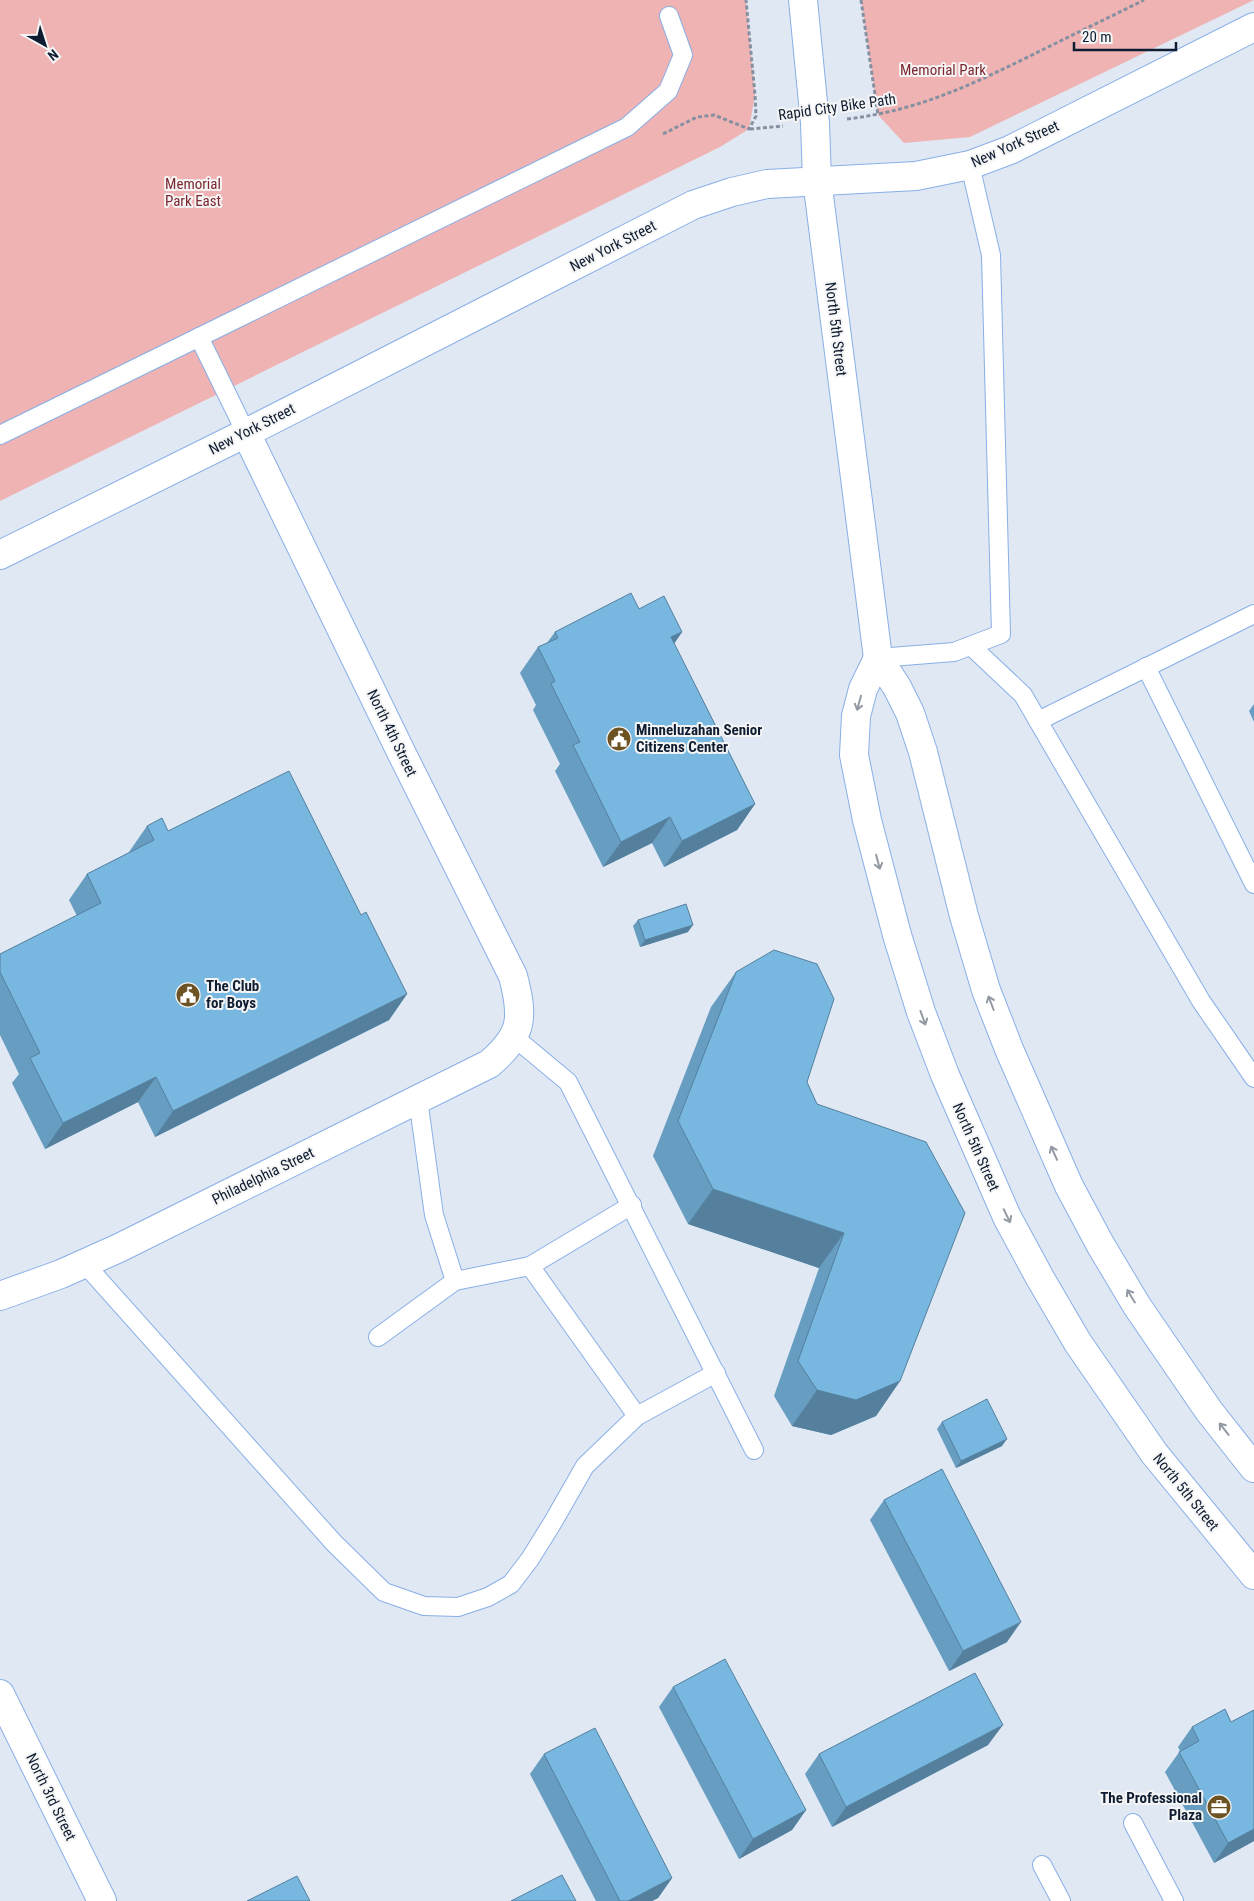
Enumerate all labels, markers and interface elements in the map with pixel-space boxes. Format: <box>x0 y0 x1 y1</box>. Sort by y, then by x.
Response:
north arrow <box>20 20 70 70</box>
scale bar <box>1074 20 1176 52</box>
text: 20 m <box>1082 28 1112 46</box>
text: N <box>45 46 62 64</box>
park label: Memorial Park <box>900 61 986 79</box>
street label: Rapid City Bike Path <box>777 90 897 124</box>
street label: New York Street <box>968 117 1062 171</box>
park label: Memorial Park East <box>165 175 221 210</box>
street label: New York Street <box>567 217 659 275</box>
street label: North 5th Street <box>821 281 851 377</box>
street label: New York Street <box>206 400 298 458</box>
street label: North 4th Street <box>363 687 421 779</box>
one-way arrow <box>854 695 864 711</box>
place label: Minneluzahan Senior Citizens Center <box>636 721 762 756</box>
public building icon: Minneluzahan Senior Citizens Center <box>606 726 632 752</box>
one-way arrow <box>874 854 884 870</box>
place label: The Club for Boys <box>206 977 259 1012</box>
public building icon: The Club for Boys <box>175 982 201 1008</box>
one-way arrow <box>986 996 995 1012</box>
one-way arrow <box>919 1010 928 1026</box>
street label: North 5th Street <box>949 1100 1003 1194</box>
street label: Philadelphia Street <box>209 1143 317 1209</box>
one-way arrow <box>1049 1146 1059 1161</box>
one-way arrow <box>1003 1208 1013 1223</box>
one-way arrow <box>1125 1290 1135 1304</box>
one-way arrow <box>1218 1423 1229 1436</box>
street label: North 5th Street <box>1149 1450 1223 1534</box>
street label: North 3rd Street <box>22 1750 80 1844</box>
place label: The Professional Plaza <box>1100 1789 1202 1824</box>
office icon: The Professional Plaza <box>1206 1794 1232 1820</box>

